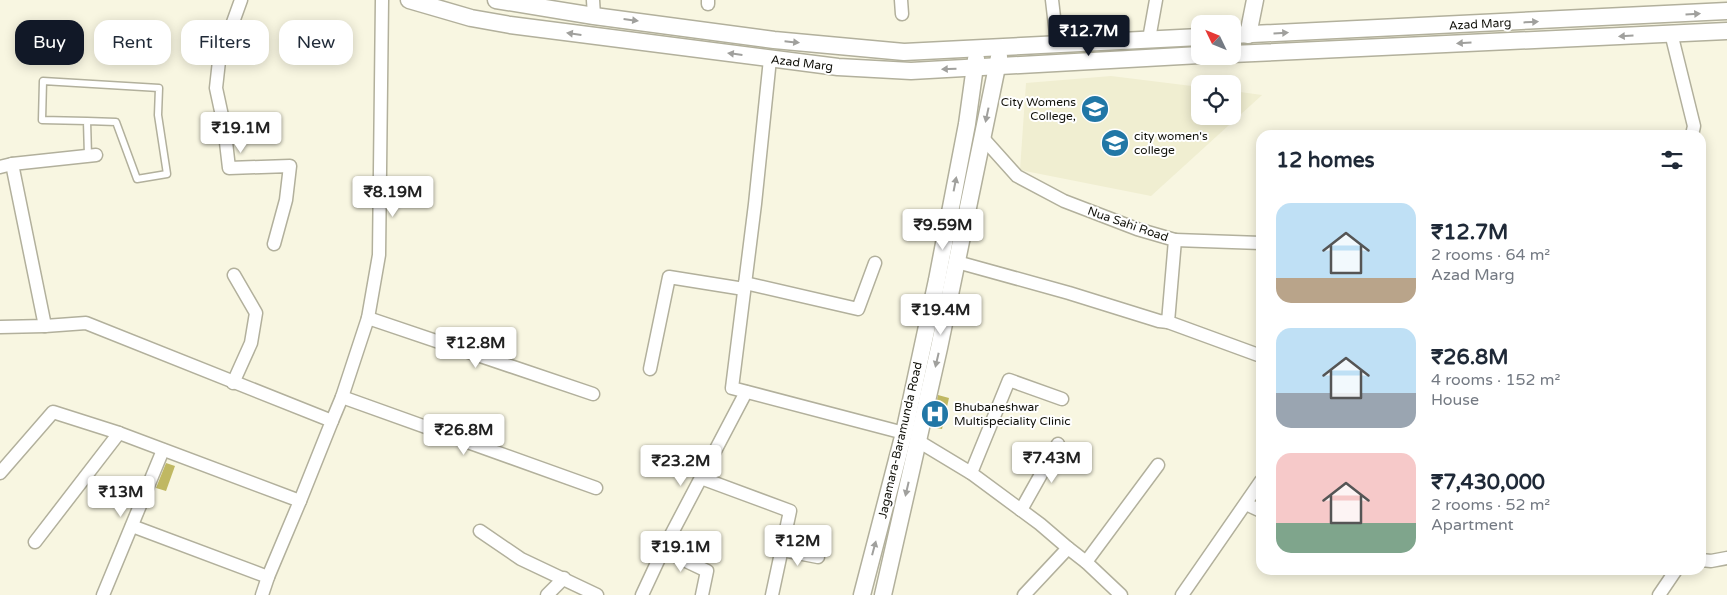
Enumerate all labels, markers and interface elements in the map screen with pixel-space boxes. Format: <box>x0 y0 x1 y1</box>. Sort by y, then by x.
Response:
one-way arrow <box>1685 9 1701 17</box>
pin: ₹12.7M <box>1048 15 1130 57</box>
north arrow <box>1191 15 1241 65</box>
map controls <box>1191 15 1241 125</box>
street label: Azad Marg <box>1448 15 1512 33</box>
one-way arrow <box>623 16 639 24</box>
one-way arrow <box>1523 17 1539 25</box>
chip: Buy <box>15 20 84 65</box>
chip: Rent <box>94 20 171 65</box>
chip: Filters <box>181 20 269 65</box>
chip: New <box>279 20 353 65</box>
text: ₹12.7M <box>1060 21 1118 41</box>
one-way arrow <box>565 29 581 37</box>
one-way arrow <box>1273 29 1289 37</box>
one-way arrow <box>1618 32 1634 40</box>
one-way arrow <box>784 38 800 46</box>
one-way arrow <box>1455 39 1471 47</box>
one-way arrow <box>726 50 742 58</box>
street label: Azad Marg <box>770 52 834 74</box>
one-way arrow <box>941 65 957 73</box>
button: locate <box>1191 75 1241 125</box>
school or university icon: City Womens College, <box>1080 94 1110 124</box>
place label: City Womens College, <box>1001 95 1076 123</box>
one-way arrow <box>983 107 991 122</box>
pin: ₹19.1M <box>200 112 282 154</box>
text: ₹19.1M <box>211 118 271 138</box>
school or university icon: city women's college <box>1100 128 1130 158</box>
place label: city women's college <box>1134 129 1208 157</box>
icon: filters <box>1658 146 1686 174</box>
text: 12 homes <box>1276 148 1375 173</box>
pin: ₹8.19M <box>352 176 434 218</box>
one-way arrow <box>952 176 960 192</box>
text: ₹8.19M <box>363 182 423 202</box>
street label: Nua Sahi Road <box>1086 204 1170 244</box>
pin: ₹9.59M <box>902 208 984 251</box>
text: ₹9.59M <box>913 215 973 235</box>
text: ₹12.7M <box>1431 220 1508 245</box>
icon: home <box>1316 223 1376 283</box>
text: 2 rooms · 64 m² <box>1431 245 1550 265</box>
text: Azad Marg <box>1431 265 1515 285</box>
pin: ₹19.4M <box>900 294 982 336</box>
text: ₹19.4M <box>912 300 970 320</box>
pin: ₹12.8M <box>435 326 517 369</box>
text: ₹12.8M <box>446 333 506 353</box>
text: ₹26.8M <box>1431 345 1509 370</box>
icon: home <box>1316 348 1376 408</box>
one-way arrow <box>933 352 941 367</box>
street label: Jagamara-Baramunda Road <box>875 360 925 520</box>
text: 4 rooms · 152 m² <box>1431 370 1560 390</box>
text: House <box>1431 390 1479 410</box>
hospital icon: Bhubaneshwar Multispeciality Clinic <box>920 399 950 429</box>
place label: Bhubaneshwar Multispeciality Clinic <box>954 400 1071 428</box>
pin: ₹26.8M <box>423 414 505 456</box>
text: ₹26.8M <box>434 420 494 440</box>
pin: ₹7.43M <box>1011 442 1093 484</box>
pin: ₹23.2M <box>640 444 722 487</box>
text: ₹7.43M <box>1023 448 1081 468</box>
text: ₹23.2M <box>651 451 711 471</box>
text: ₹7,430,000 <box>1431 470 1545 495</box>
icon: home <box>1316 473 1376 533</box>
pin: ₹13M <box>91 476 151 518</box>
one-way arrow <box>903 481 911 496</box>
text: ₹13M <box>99 482 143 502</box>
text: 2 rooms · 52 m² <box>1431 495 1550 515</box>
text: Apartment <box>1431 515 1514 535</box>
pin: ₹12M <box>768 524 828 567</box>
pin: ₹19.1M <box>640 530 722 573</box>
text: ₹12M <box>776 531 820 551</box>
text: ₹19.1M <box>651 537 711 557</box>
one-way arrow <box>870 540 878 555</box>

